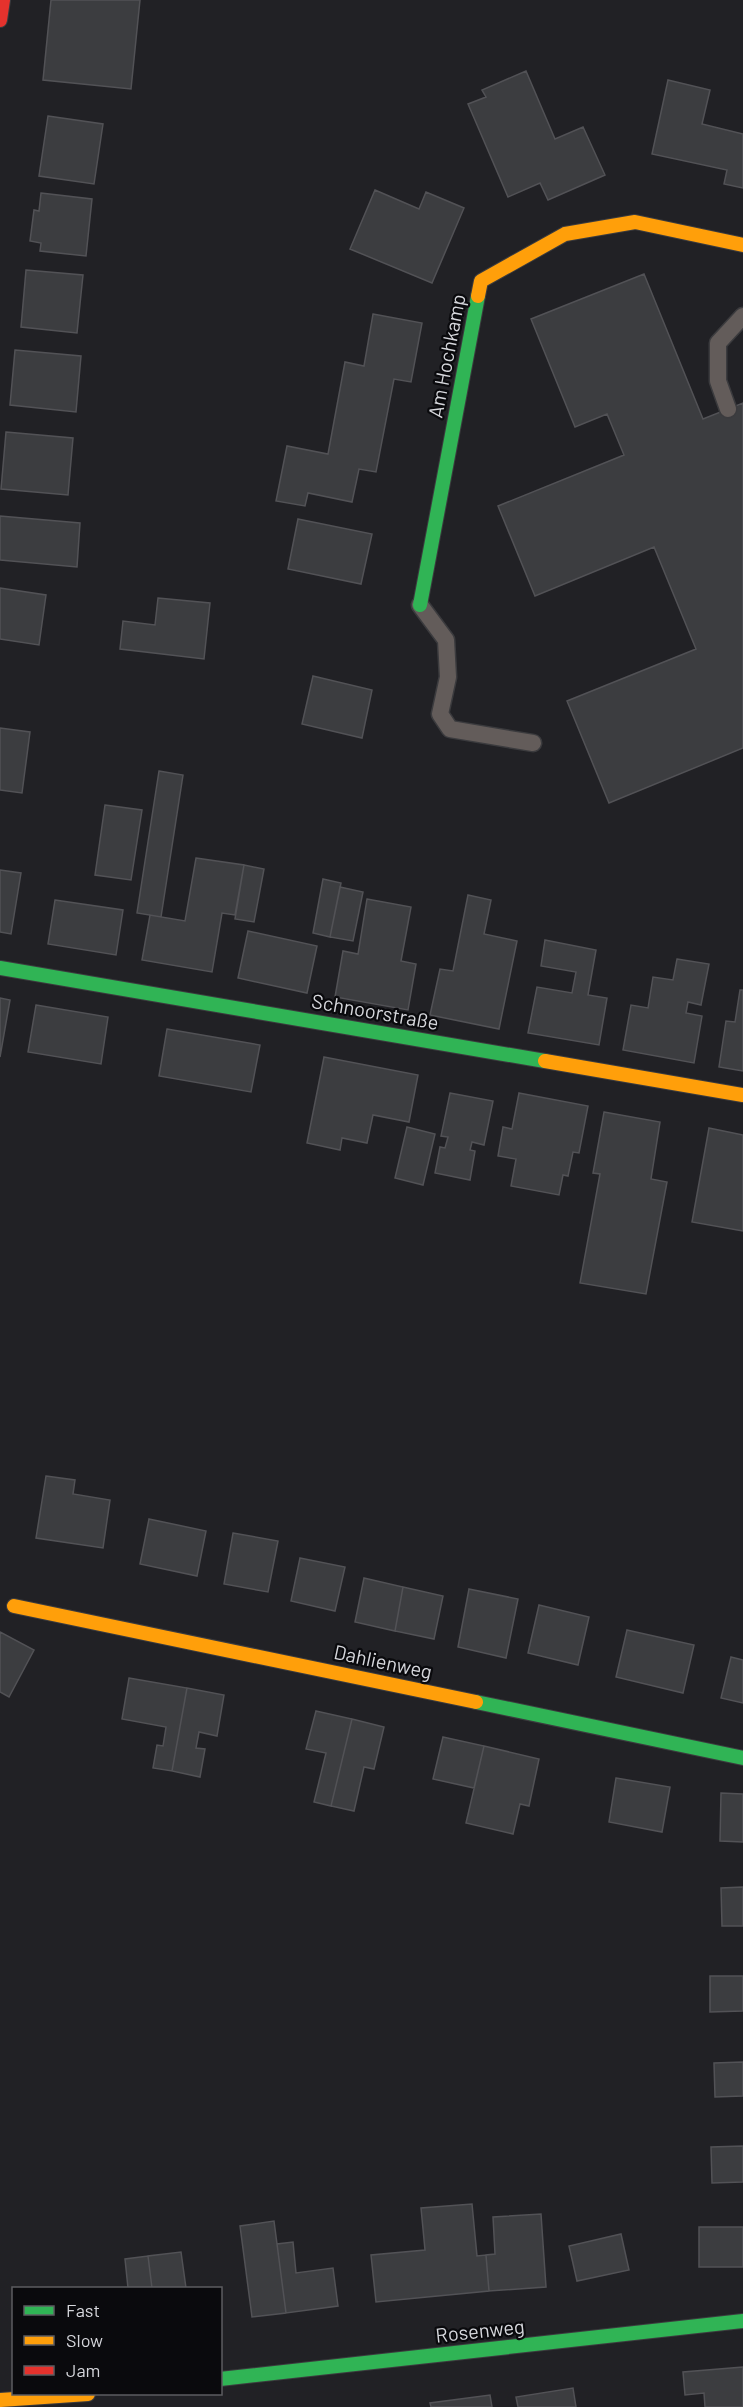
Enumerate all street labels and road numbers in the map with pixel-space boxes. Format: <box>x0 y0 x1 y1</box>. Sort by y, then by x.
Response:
street label: Am Hochkamp <box>422 292 470 420</box>
street label: Schnoorstraße <box>310 988 441 1034</box>
street label: Dahlienweg <box>332 1639 434 1683</box>
street label: Rosenweg <box>434 2313 526 2347</box>

